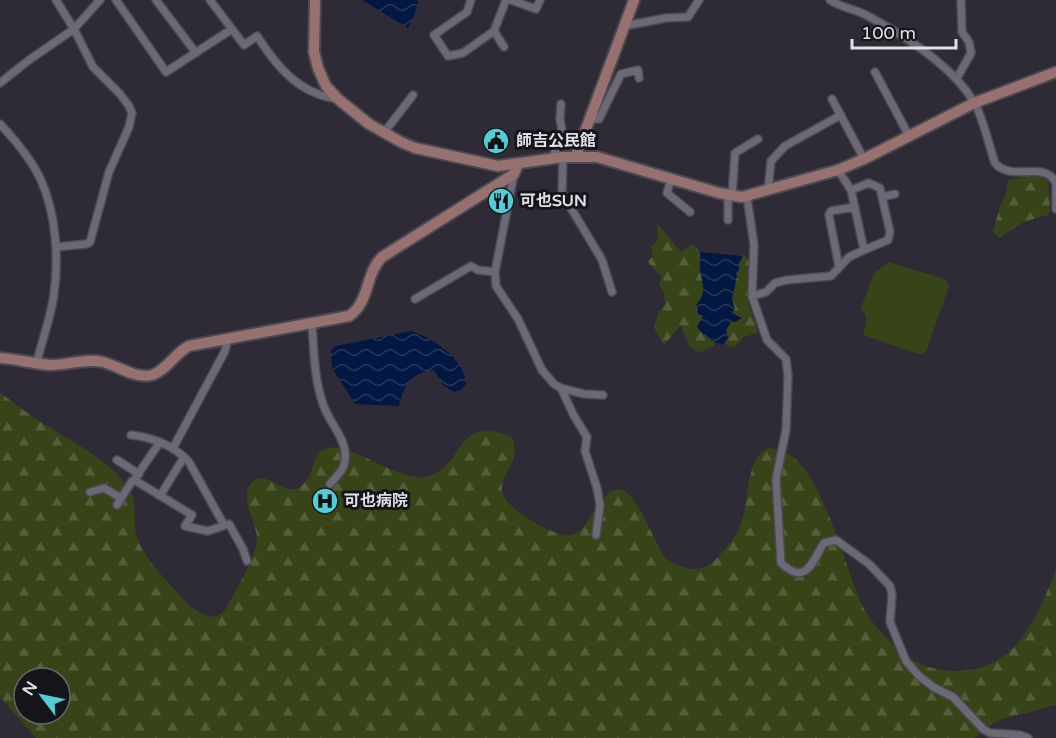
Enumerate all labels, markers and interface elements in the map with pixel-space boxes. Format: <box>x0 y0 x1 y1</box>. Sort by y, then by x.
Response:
scale bar <box>852 12 956 50</box>
text: 100 m <box>861 22 916 44</box>
public building icon: 師吉公民館 <box>481 126 511 156</box>
place label: 師吉公民館 <box>516 131 596 151</box>
restaurant icon: 可也SUN <box>486 186 516 216</box>
place label: 可也SUN <box>520 191 587 211</box>
hospital icon: 可也病院 <box>310 486 340 516</box>
place label: 可也病院 <box>344 491 408 511</box>
north arrow <box>12 666 72 726</box>
text: N <box>18 678 42 699</box>

